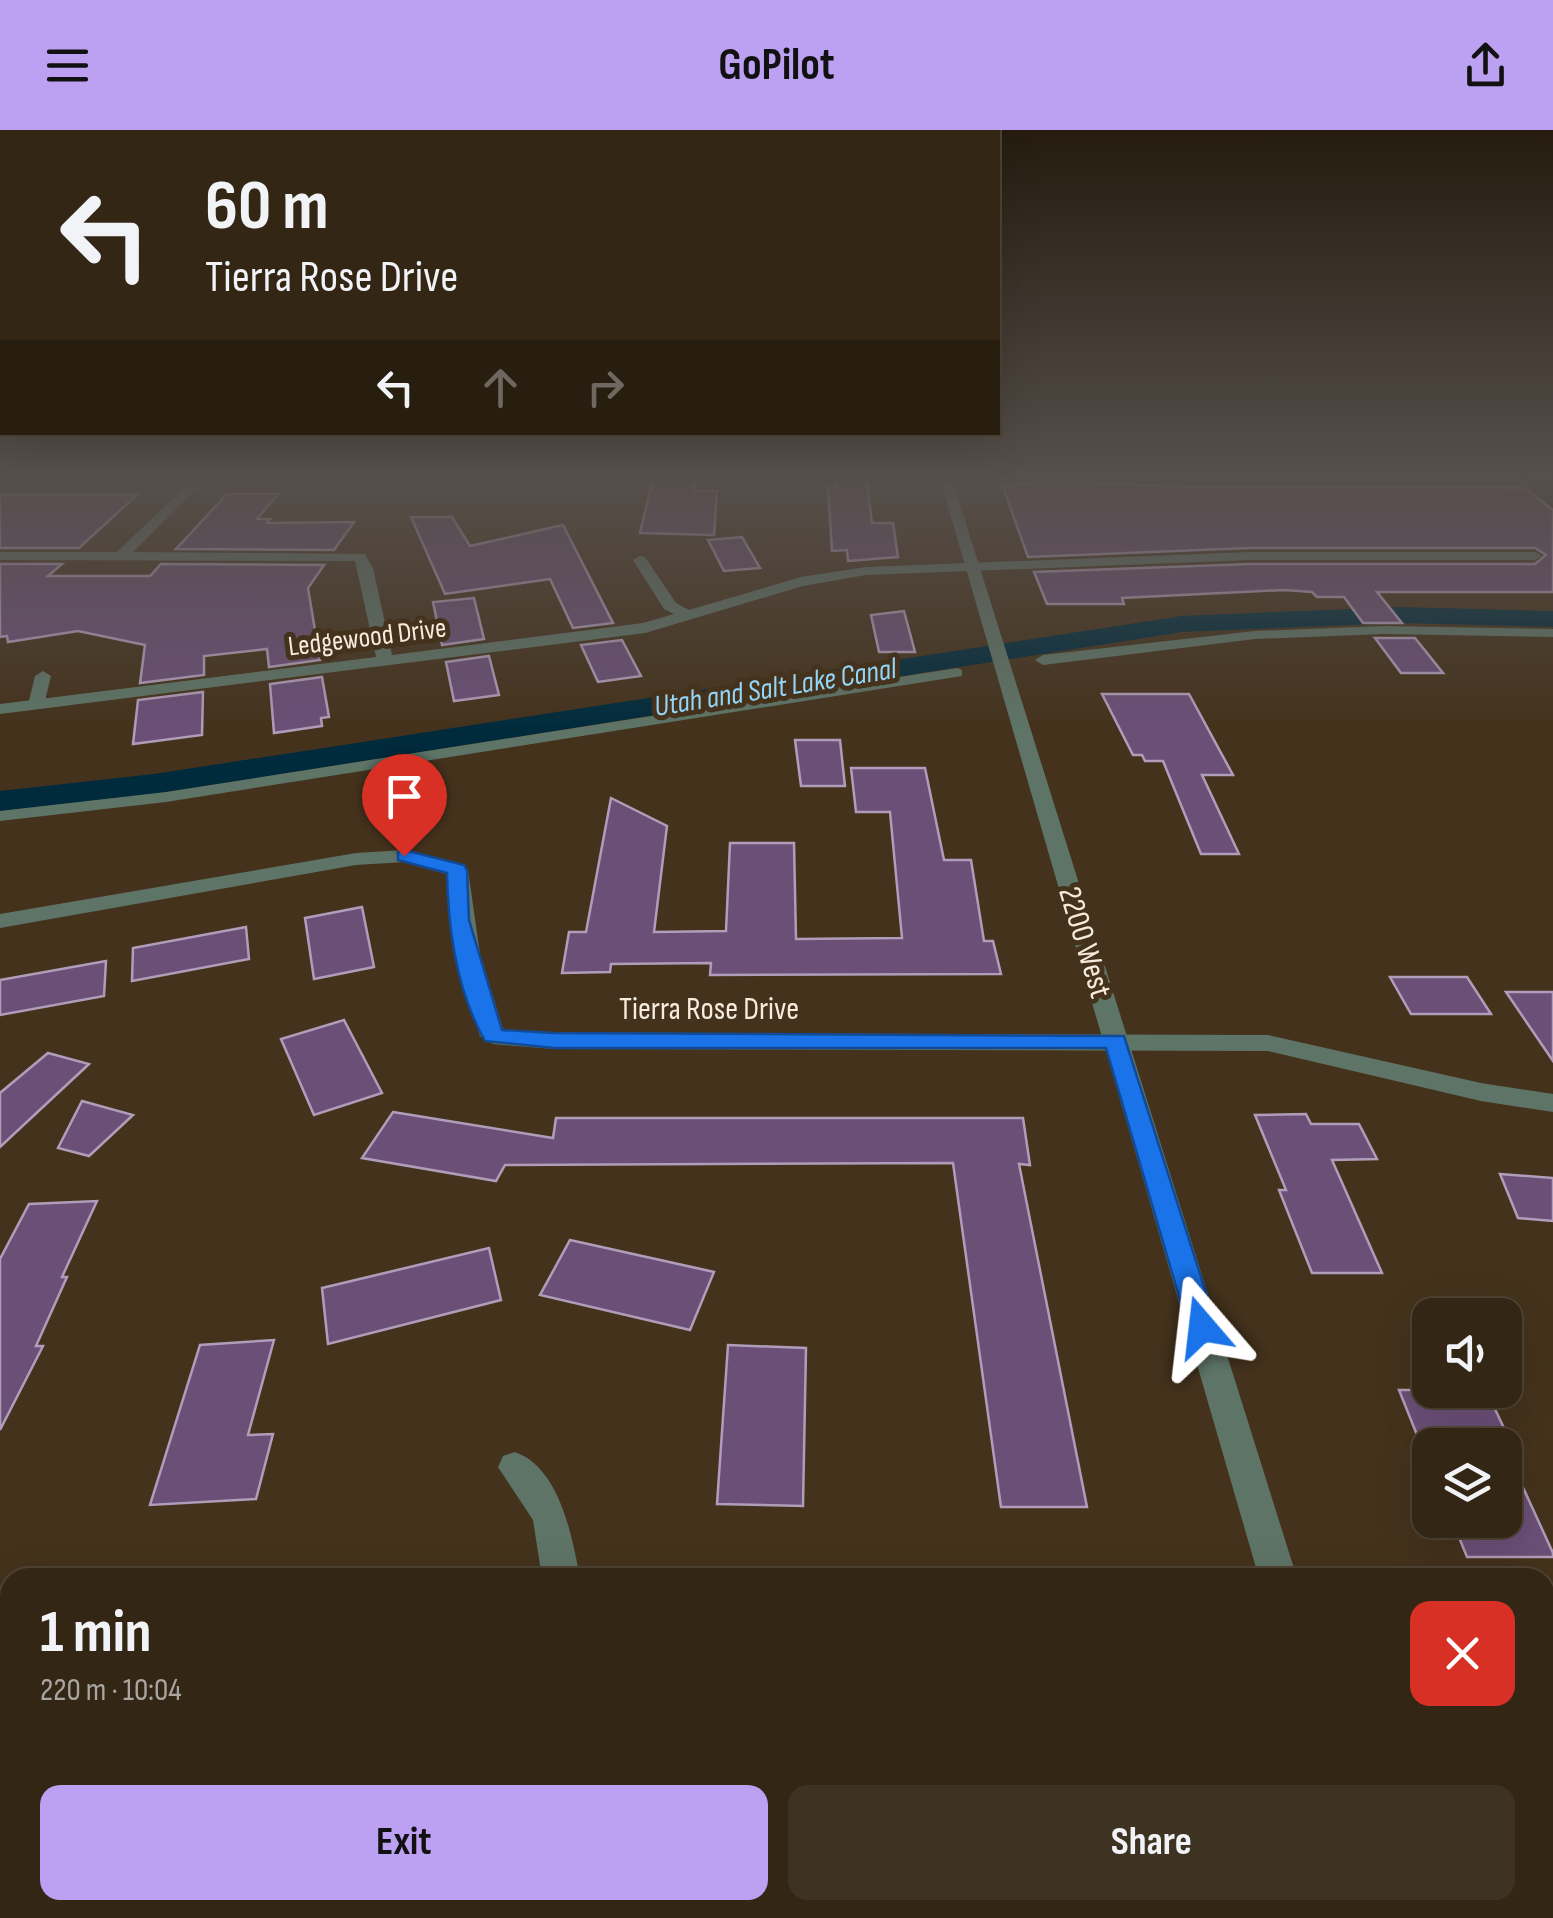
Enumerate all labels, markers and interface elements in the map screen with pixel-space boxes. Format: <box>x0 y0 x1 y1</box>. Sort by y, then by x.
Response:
icon: menu <box>40 38 95 93</box>
text: GoPilot <box>718 38 835 93</box>
icon: share <box>1458 38 1513 93</box>
text: 60 m <box>205 165 329 249</box>
icon: left <box>40 170 170 300</box>
text: Tierra Rose Drive <box>205 250 458 305</box>
icon: left <box>368 360 423 415</box>
icon: ahead <box>473 360 528 415</box>
icon: right <box>578 360 633 415</box>
street label: Ledgewood Drive <box>286 611 448 664</box>
water label: Utah and Salt Lake Canal <box>652 651 900 725</box>
pin <box>362 754 447 857</box>
icon: arrive <box>377 769 432 824</box>
street label: 2200 West <box>1049 882 1120 1003</box>
street label: Tierra Rose Drive <box>619 990 799 1029</box>
position arrow <box>1150 1275 1254 1379</box>
map controls <box>1412 1298 1522 1538</box>
button: sound <box>1412 1298 1522 1408</box>
button: layers <box>1412 1428 1522 1538</box>
text: 1 min <box>40 1597 152 1669</box>
button: close <box>1410 1601 1515 1706</box>
text: 220 m · 10:04 <box>40 1671 182 1710</box>
button: Exit <box>40 1785 768 1900</box>
button: Share <box>788 1785 1515 1900</box>

